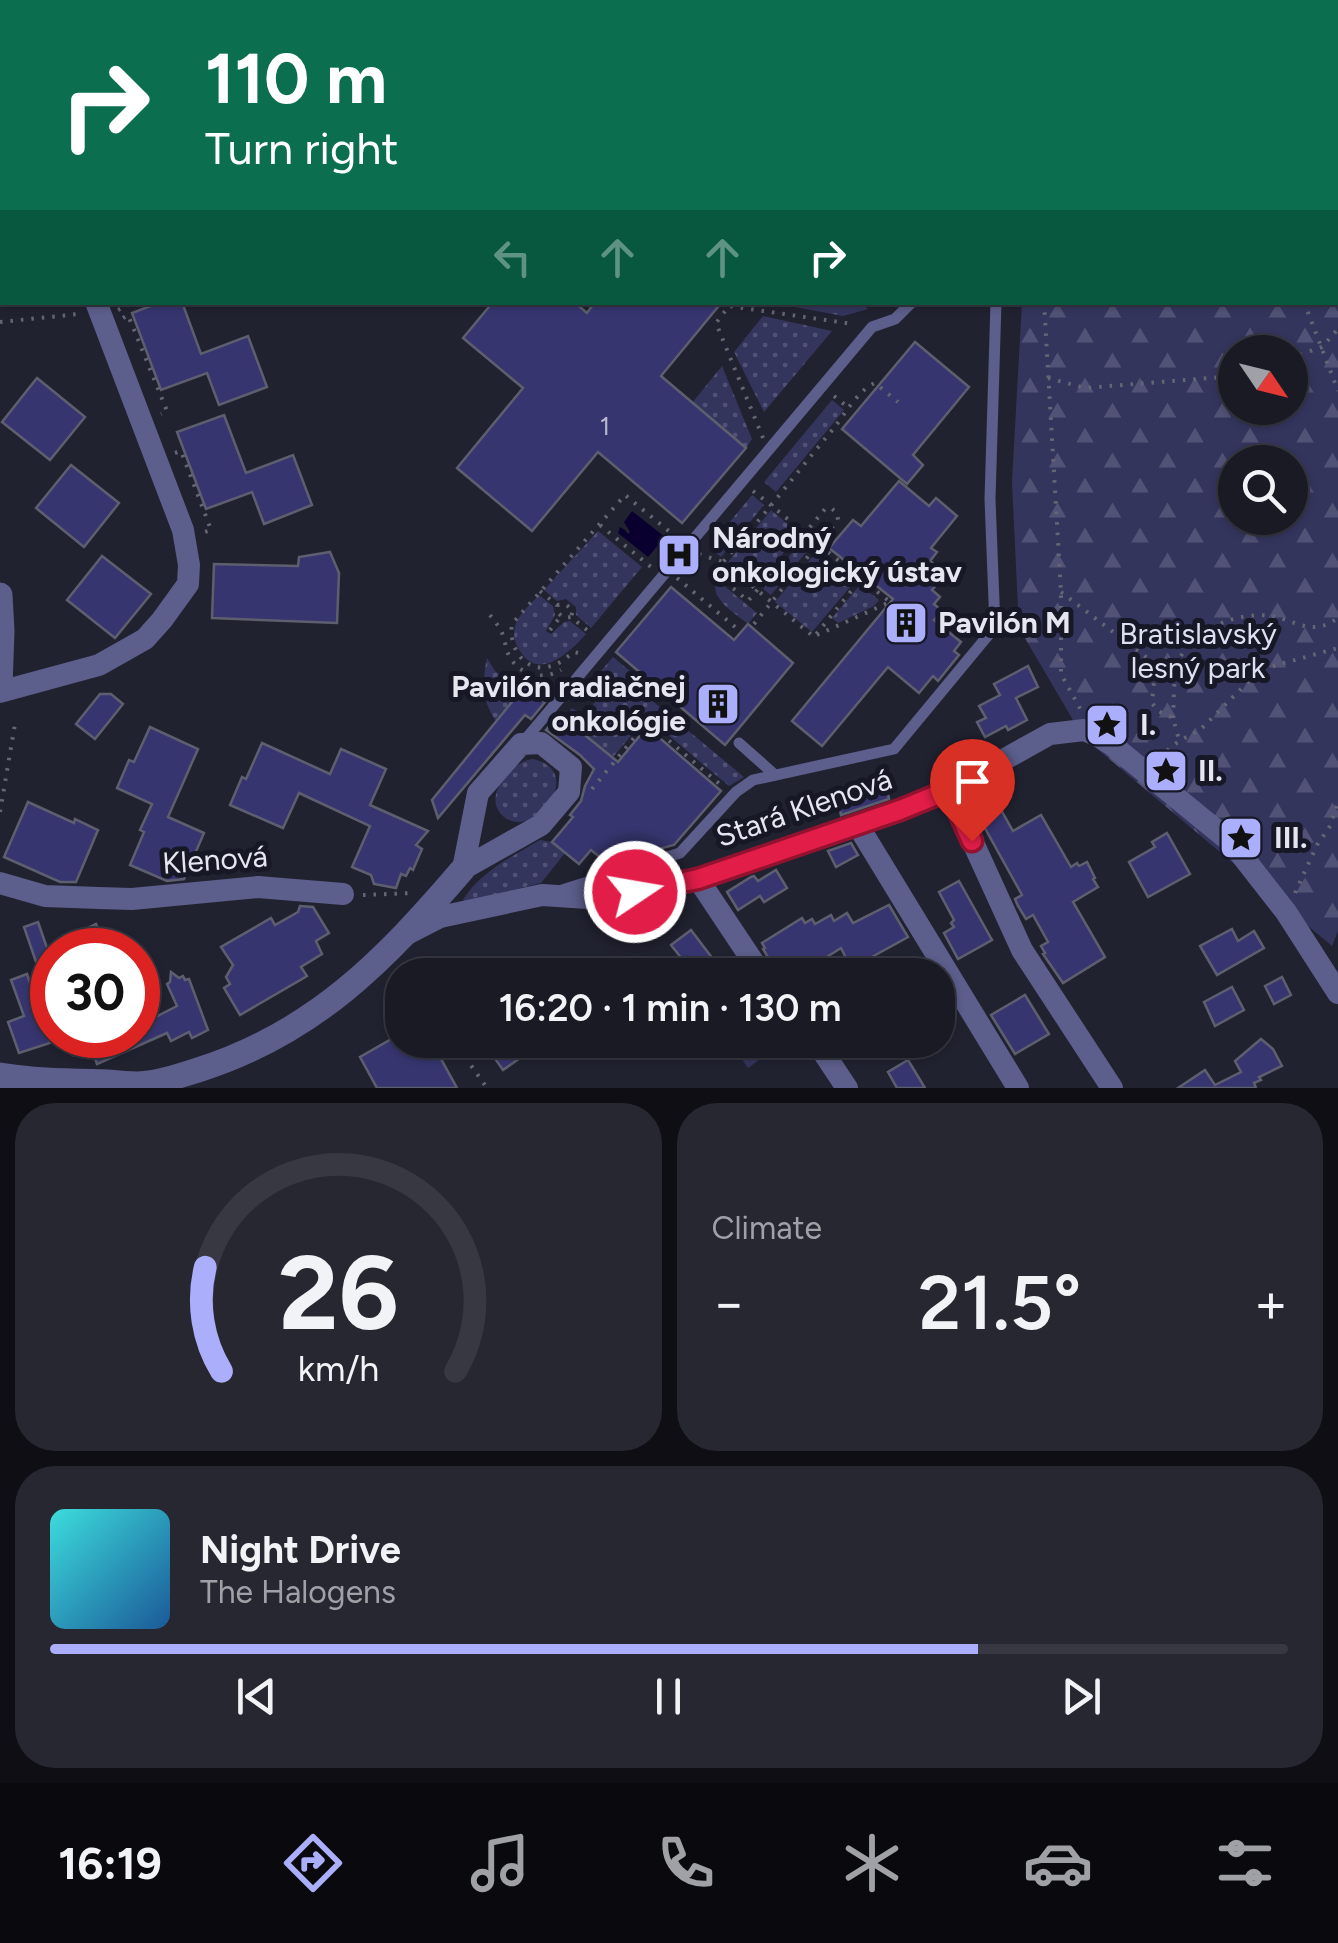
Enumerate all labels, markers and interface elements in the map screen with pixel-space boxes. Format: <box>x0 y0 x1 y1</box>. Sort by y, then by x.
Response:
text: 110 m <box>205 36 387 121</box>
icon: right <box>40 40 170 170</box>
text: Turn right <box>205 121 398 175</box>
icon: left <box>485 230 540 285</box>
icon: ahead <box>590 230 645 285</box>
icon: ahead <box>695 230 750 285</box>
icon: right <box>800 230 855 285</box>
north arrow <box>1218 335 1308 425</box>
map controls <box>1218 335 1308 535</box>
house number: 1 <box>600 411 610 441</box>
button: search <box>1218 445 1308 535</box>
place label: Národný onkologický ústav <box>712 519 962 590</box>
hospital icon: Národný onkologický ústav <box>656 532 702 578</box>
building icon: Pavilón M <box>883 600 929 646</box>
place label: Pavilón M <box>938 604 1071 641</box>
park label: Bratislavský lesný park <box>1119 615 1277 686</box>
place label: Pavilón radiačnej onkológie <box>451 668 686 739</box>
building icon: Pavilón radiačnej onkológie <box>695 681 741 727</box>
place icon: I. <box>1084 702 1130 748</box>
place label: I. <box>1140 706 1156 743</box>
pin <box>930 739 1015 842</box>
place icon: II. <box>1143 748 1189 794</box>
place label: II. <box>1198 752 1223 789</box>
icon: arrive <box>945 754 1000 809</box>
street label: Stará Klenová <box>711 760 897 855</box>
place icon: III. <box>1218 815 1264 861</box>
place label: III. <box>1274 819 1307 856</box>
street label: Klenová <box>161 837 269 882</box>
position arrow <box>583 840 687 944</box>
speed limit sign: 30 <box>30 928 160 1058</box>
text: 16:20 · 1 min · 130 m <box>498 985 842 1031</box>
text: Climate <box>712 1209 822 1247</box>
text: 26 <box>278 1230 399 1355</box>
text: 21.5° <box>918 1258 1081 1348</box>
text: − <box>712 1270 746 1336</box>
text: + <box>1254 1270 1288 1336</box>
text: km/h <box>297 1347 379 1390</box>
text: Night Drive <box>200 1527 401 1573</box>
text: The Halogens <box>200 1573 396 1611</box>
icon: previous <box>229 1669 284 1724</box>
icon: pause <box>641 1669 696 1724</box>
icon: next <box>1054 1669 1109 1724</box>
icon: directions <box>278 1828 348 1898</box>
icon: music <box>465 1828 535 1898</box>
icon: phone <box>651 1828 721 1898</box>
icon: climate <box>837 1828 907 1898</box>
icon: car <box>1023 1828 1093 1898</box>
icon: filters <box>1210 1828 1280 1898</box>
text: 16:19 <box>58 1836 162 1890</box>

